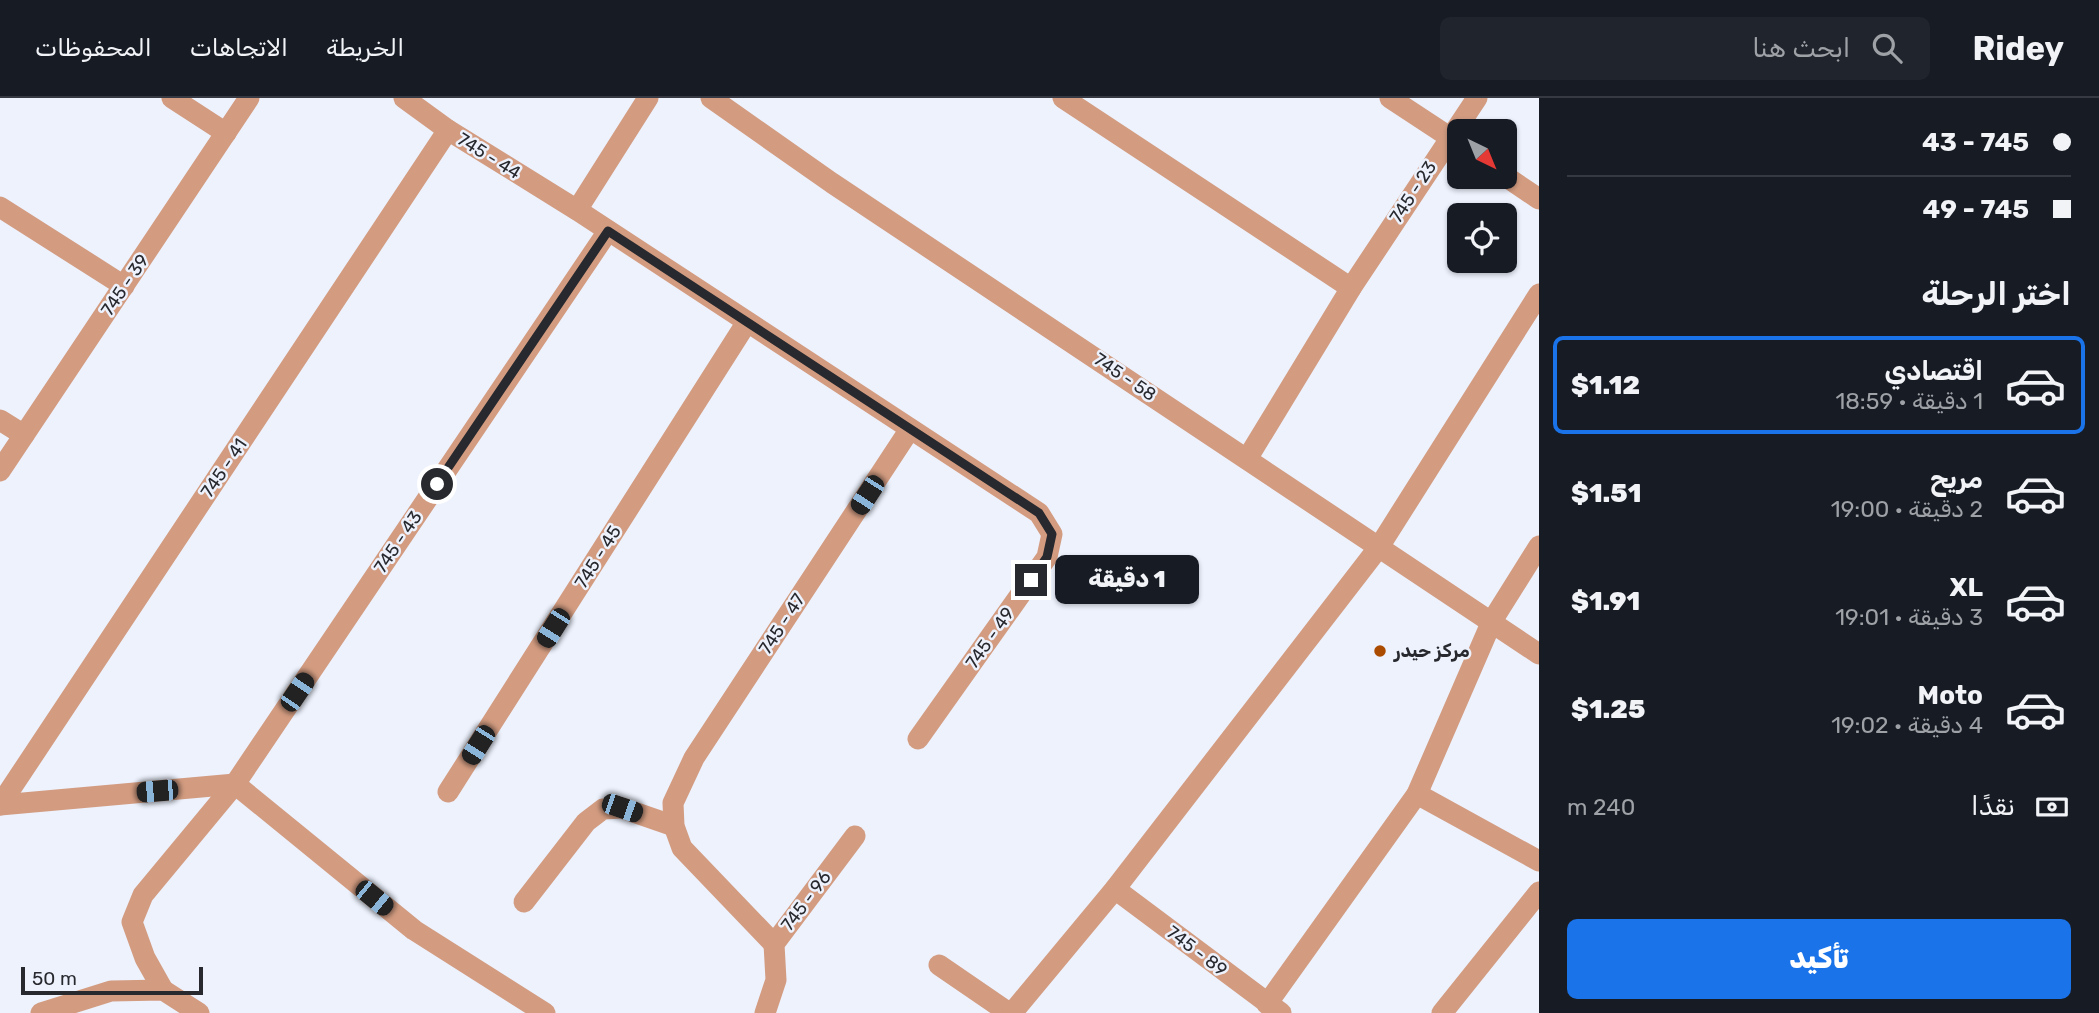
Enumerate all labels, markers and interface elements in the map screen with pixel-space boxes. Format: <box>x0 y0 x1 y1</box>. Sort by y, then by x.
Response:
search box <box>1440 17 1930 80</box>
icon: search <box>1868 29 1906 67</box>
text: Ridey <box>1972 29 2064 68</box>
text: ابحث هنا <box>1752 33 1850 64</box>
text: المحفوظات <box>35 34 152 62</box>
text: الاتجاهات <box>190 34 288 62</box>
text: الخريطة <box>326 34 404 62</box>
north arrow <box>1447 119 1517 189</box>
map controls <box>1447 119 1517 273</box>
text: 745 - 43 <box>1922 127 2029 158</box>
street label: 745 - 44 <box>453 128 525 184</box>
street label: 745 - 23 <box>1385 157 1441 227</box>
text: 745 - 49 <box>1923 194 2029 225</box>
button: locate <box>1447 203 1517 273</box>
street label: 745 - 39 <box>96 250 154 320</box>
text: اختر الرحلة <box>1921 275 2071 313</box>
street label: 745 - 58 <box>1090 348 1160 406</box>
icon: car <box>2004 354 2067 417</box>
text: اقتصادي <box>1884 356 1983 387</box>
text: $1.12 <box>1571 370 1640 401</box>
text: 1 دقيقة · 18:59 <box>1835 387 1983 415</box>
street label: 745 - 41 <box>196 434 252 502</box>
icon: car <box>2004 462 2067 525</box>
text: مريح <box>1930 464 1983 495</box>
route start <box>421 468 453 500</box>
car <box>847 472 888 518</box>
text: $1.51 <box>1571 478 1641 509</box>
text: 2 دقيقة · 19:00 <box>1831 495 1983 523</box>
street label: 745 - 43 <box>369 507 427 577</box>
street label: 745 - 45 <box>570 522 626 592</box>
callout: 1 دقيقة <box>1056 556 1199 604</box>
route end <box>1015 564 1047 596</box>
text: 1 دقيقة <box>1088 565 1166 593</box>
icon: car <box>2004 570 2067 633</box>
text: XL <box>1950 572 1983 603</box>
text: $1.91 <box>1571 586 1640 617</box>
street label: 745 - 47 <box>754 589 810 659</box>
street label: 745 - 49 <box>961 603 1019 673</box>
text: 3 دقيقة · 19:01 <box>1835 603 1983 631</box>
car <box>533 605 574 651</box>
place label: مركز حيدر <box>1393 640 1470 662</box>
marker: مركز حيدر <box>1372 643 1388 659</box>
car <box>277 669 318 715</box>
icon: car <box>2004 678 2067 741</box>
text: Moto <box>1918 680 1983 711</box>
text: $1.25 <box>1571 694 1645 725</box>
text: 4 دقيقة · 19:02 <box>1831 711 1983 739</box>
car <box>458 722 499 768</box>
car <box>136 779 179 803</box>
icon: cash <box>2033 788 2071 826</box>
car <box>599 791 646 825</box>
text: نقدًا <box>1971 791 2015 822</box>
text: 240 m <box>1567 793 1635 821</box>
street label: 745 - 96 <box>776 867 836 935</box>
car <box>352 877 397 919</box>
button: تأكيد <box>1567 919 2071 999</box>
street label: 745 - 89 <box>1162 921 1232 981</box>
scale bar <box>21 964 203 996</box>
text: 50 m <box>32 967 77 990</box>

